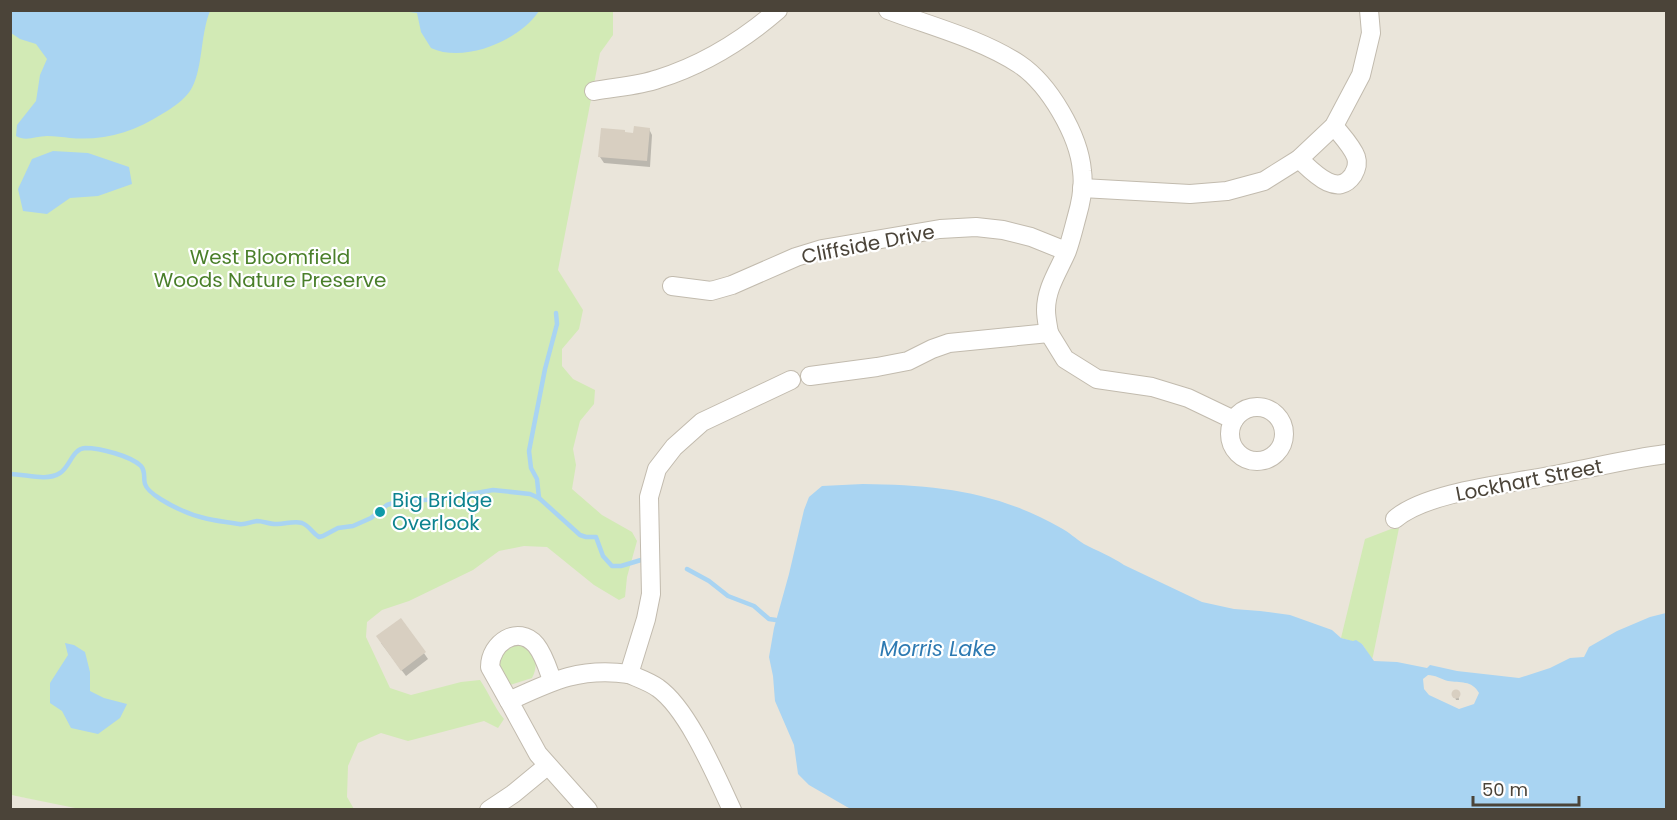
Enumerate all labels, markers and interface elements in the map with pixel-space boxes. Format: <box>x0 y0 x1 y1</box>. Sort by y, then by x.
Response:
street label: Cliffside Drive <box>799 217 937 271</box>
park label: West Bloomfield Woods Nature Preserve <box>154 243 386 294</box>
street label: Lockhart Street <box>1453 452 1605 508</box>
place label: Big Bridge Overlook <box>392 486 492 537</box>
marker: Big Bridge Overlook <box>373 505 387 519</box>
water label: Morris Lake <box>880 634 996 663</box>
scale bar <box>1473 769 1580 807</box>
text: 50 m <box>1482 777 1528 802</box>

